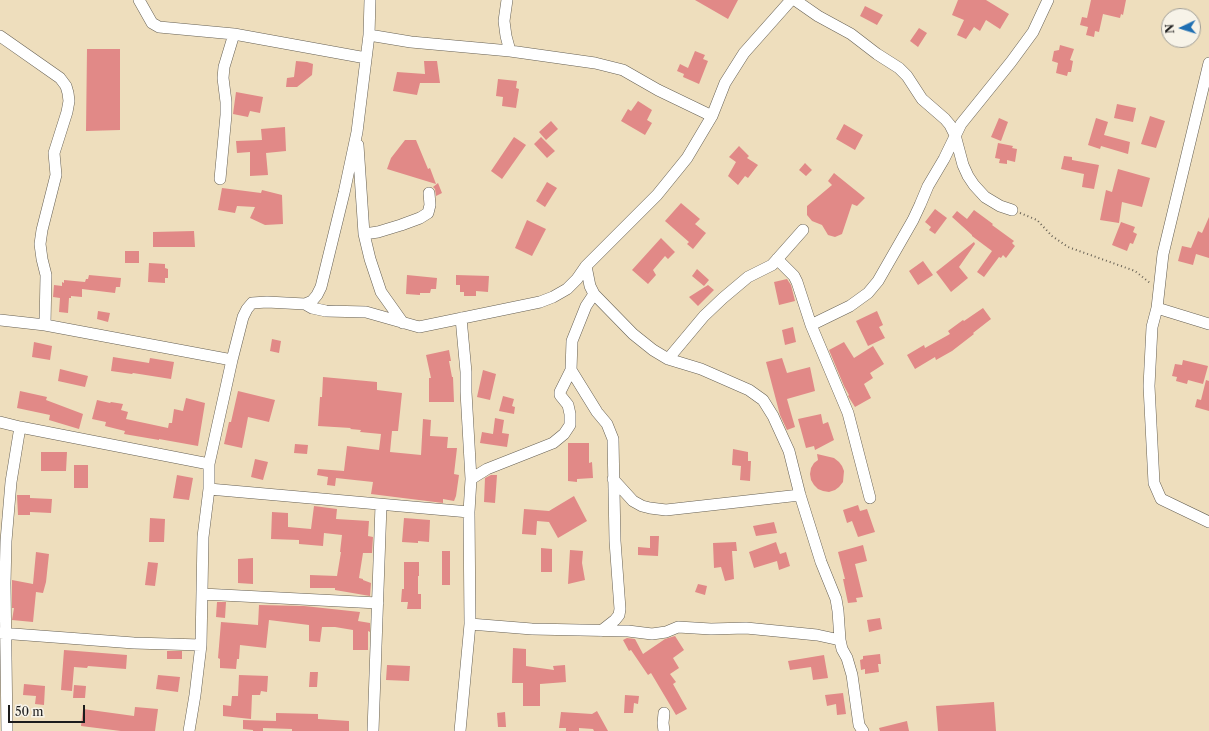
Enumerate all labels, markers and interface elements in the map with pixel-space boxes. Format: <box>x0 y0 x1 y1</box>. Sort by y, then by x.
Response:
north arrow <box>1161 8 1201 48</box>
text: N <box>1163 24 1177 34</box>
scale bar <box>10 697 87 723</box>
text: 50 m <box>15 704 44 719</box>

